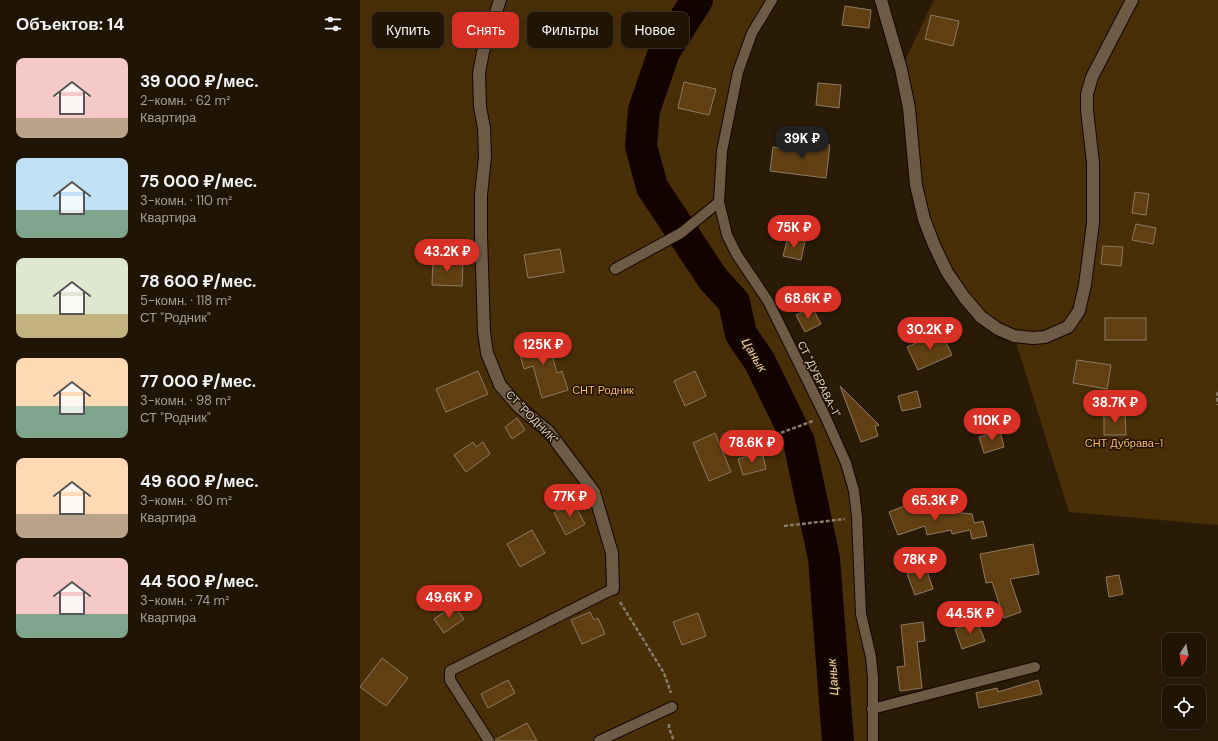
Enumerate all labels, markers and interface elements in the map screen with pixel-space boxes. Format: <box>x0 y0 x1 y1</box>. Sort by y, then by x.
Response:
chip: Купить <box>372 12 444 48</box>
chip: Снять <box>452 12 519 48</box>
chip: Фильтры <box>527 12 613 48</box>
chip: Новое <box>621 12 689 48</box>
text: Объектов: 14 <box>16 13 124 35</box>
icon: filters <box>322 13 344 35</box>
text: 39 000 ₽/мес. <box>140 70 258 92</box>
icon: home <box>48 74 96 122</box>
text: 2-комн. · 62 m² <box>140 92 230 109</box>
text: Квартира <box>140 109 196 126</box>
pin: 39K ₽ <box>774 126 830 160</box>
text: 39K ₽ <box>784 130 820 147</box>
text: 75 000 ₽/мес. <box>140 170 257 192</box>
icon: home <box>48 174 96 222</box>
text: 3-комн. · 110 m² <box>140 192 232 209</box>
text: Квартира <box>140 209 196 226</box>
pin: 75K ₽ <box>766 215 822 249</box>
text: 75K ₽ <box>777 219 811 236</box>
pin: 43.2K ₽ <box>410 239 484 273</box>
text: 43.2K ₽ <box>423 243 471 260</box>
text: 78 600 ₽/мес. <box>140 270 256 292</box>
icon: home <box>48 274 96 322</box>
pin: 68.6K ₽ <box>771 286 845 320</box>
text: 68.6K ₽ <box>784 290 832 307</box>
text: 5-комн. · 118 m² <box>140 292 232 309</box>
text: СТ "Родник" <box>140 309 211 326</box>
pin: 30.2K ₽ <box>893 317 967 351</box>
text: 30.2K ₽ <box>906 321 954 338</box>
pin: 125K ₽ <box>510 332 576 366</box>
water label: Цанык <box>738 335 771 376</box>
text: 125K ₽ <box>523 336 563 353</box>
street label: СТ "ДУБРАВА-1" <box>795 339 843 419</box>
text: 77 000 ₽/мес. <box>140 370 256 392</box>
icon: home <box>48 374 96 422</box>
park label: СНТ Родник <box>572 383 634 397</box>
street label: СТ "РОДНИК" <box>503 387 561 447</box>
pin: 38.7K ₽ <box>1078 390 1152 424</box>
text: 3-комн. · 98 m² <box>140 392 231 409</box>
text: 38.7K ₽ <box>1092 394 1138 411</box>
pin: 110K ₽ <box>959 408 1025 442</box>
text: СТ "Родник" <box>140 409 211 426</box>
text: 110K ₽ <box>973 412 1011 429</box>
pin: 78.6K ₽ <box>715 430 789 464</box>
text: 78.6K ₽ <box>729 434 775 451</box>
park label: СНТ Дубрава-1 <box>1085 436 1163 450</box>
text: 49 600 ₽/мес. <box>140 470 258 492</box>
icon: home <box>48 474 96 522</box>
pin: 77K ₽ <box>542 484 598 518</box>
text: 77K ₽ <box>553 488 587 505</box>
pin: 65.3K ₽ <box>898 488 972 522</box>
text: 3-комн. · 80 m² <box>140 492 232 509</box>
text: 65.3K ₽ <box>911 492 959 509</box>
text: Квартира <box>140 509 196 526</box>
pin: 78K ₽ <box>892 547 948 581</box>
text: 78K ₽ <box>902 551 938 568</box>
text: 44 500 ₽/мес. <box>140 570 259 592</box>
icon: home <box>48 574 96 622</box>
pin: 49.6K ₽ <box>412 585 486 619</box>
text: 49.6K ₽ <box>425 589 473 606</box>
text: 3-комн. · 74 m² <box>140 592 229 609</box>
pin: 44.5K ₽ <box>933 601 1007 635</box>
text: 44.5K ₽ <box>946 605 994 622</box>
text: Квартира <box>140 609 196 626</box>
north arrow <box>1162 633 1206 677</box>
map controls <box>1162 633 1206 729</box>
water label: Цанык <box>824 657 842 696</box>
button: locate <box>1162 685 1206 729</box>

